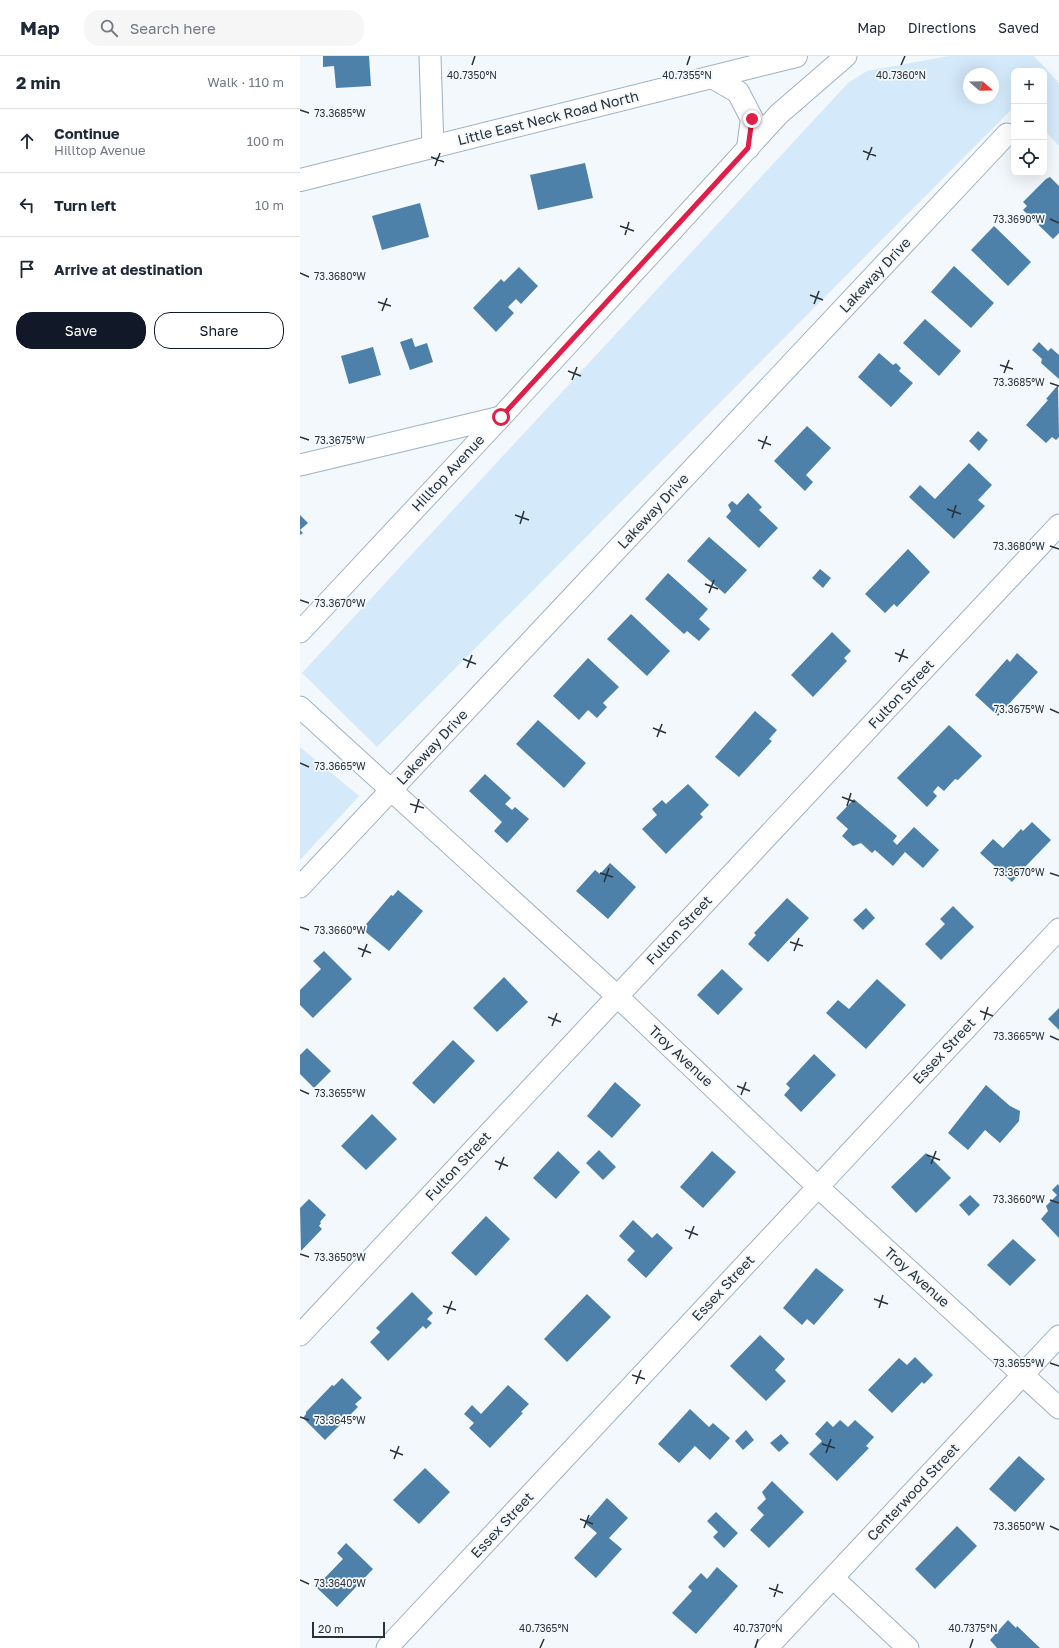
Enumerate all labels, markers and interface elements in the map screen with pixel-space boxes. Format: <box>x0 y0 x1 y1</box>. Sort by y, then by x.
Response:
search box <box>84 10 364 46</box>
text: Map <box>20 16 60 39</box>
icon: search <box>98 17 120 39</box>
text: Search here <box>130 19 216 37</box>
text: Map <box>857 19 886 36</box>
text: Directions <box>908 19 976 36</box>
text: Saved <box>998 19 1039 36</box>
north arrow <box>963 68 999 104</box>
map controls <box>1011 68 1047 176</box>
button: + <box>1011 68 1047 104</box>
text: 40.7350°N <box>447 69 497 81</box>
text: 40.7355°N <box>662 69 712 81</box>
text: 40.7360°N <box>876 69 926 81</box>
text: 2 min <box>16 72 60 93</box>
text: Walk · 110 m <box>207 74 284 90</box>
street label: Little East Neck Road North <box>456 87 640 148</box>
button: − <box>1011 104 1047 140</box>
text: 73.3685°W <box>314 107 366 119</box>
route end <box>743 110 761 128</box>
text: Continue <box>54 124 120 142</box>
icon: ahead <box>16 130 38 152</box>
text: 100 m <box>247 133 284 149</box>
button: locate <box>1011 140 1047 176</box>
text: Hilltop Avenue <box>54 142 146 158</box>
icon: left <box>16 194 38 216</box>
text: Turn left <box>54 196 116 214</box>
text: 10 m <box>255 197 284 213</box>
text: 73.3690°W <box>993 213 1045 225</box>
street label: Lakeway Drive <box>836 234 914 316</box>
icon: arrive <box>16 258 38 280</box>
text: Arrive at destination <box>54 260 203 278</box>
text: 73.3680°W <box>314 270 366 282</box>
button: Save <box>16 312 146 349</box>
button: Share <box>154 312 284 349</box>
text: 73.3685°W <box>993 376 1045 388</box>
route start <box>492 408 510 426</box>
street label: Hilltop Avenue <box>408 431 487 515</box>
text: 73.3675°W <box>315 434 366 446</box>
street label: Lakeway Drive <box>614 470 692 552</box>
text: 73.3680°W <box>993 540 1045 552</box>
text: 73.3670°W <box>314 597 366 609</box>
street label: Fulton Street <box>864 655 937 732</box>
text: 73.3675°W <box>994 703 1045 715</box>
street label: Lakeway Drive <box>393 706 471 788</box>
text: 73.3665°W <box>314 760 366 772</box>
text: 73.3670°W <box>993 866 1045 878</box>
street label: Fulton Street <box>642 891 715 968</box>
text: 73.3660°W <box>314 924 366 936</box>
street label: Essex Street <box>909 1014 978 1087</box>
street label: Troy Avenue <box>646 1022 717 1090</box>
text: 73.3665°W <box>993 1030 1045 1042</box>
text: 73.3655°W <box>314 1087 366 1099</box>
street label: Fulton Street <box>421 1127 494 1204</box>
text: 73.3660°W <box>993 1193 1045 1205</box>
street label: Troy Avenue <box>881 1243 953 1310</box>
text: 73.3650°W <box>314 1251 366 1263</box>
street label: Essex Street <box>688 1251 757 1324</box>
text: 73.3655°W <box>993 1357 1045 1369</box>
text: 73.3645°W <box>314 1414 366 1426</box>
street label: Centerwood Street <box>863 1439 962 1544</box>
street label: Essex Street <box>467 1488 536 1561</box>
text: 73.3650°W <box>993 1520 1045 1532</box>
text: 73.3640°W <box>314 1577 366 1589</box>
scale bar <box>312 1620 385 1639</box>
text: 20 m <box>318 1622 344 1635</box>
text: 40.7365°N <box>519 1622 569 1634</box>
text: 40.7370°N <box>733 1622 783 1634</box>
text: 40.7375°N <box>948 1622 998 1634</box>

